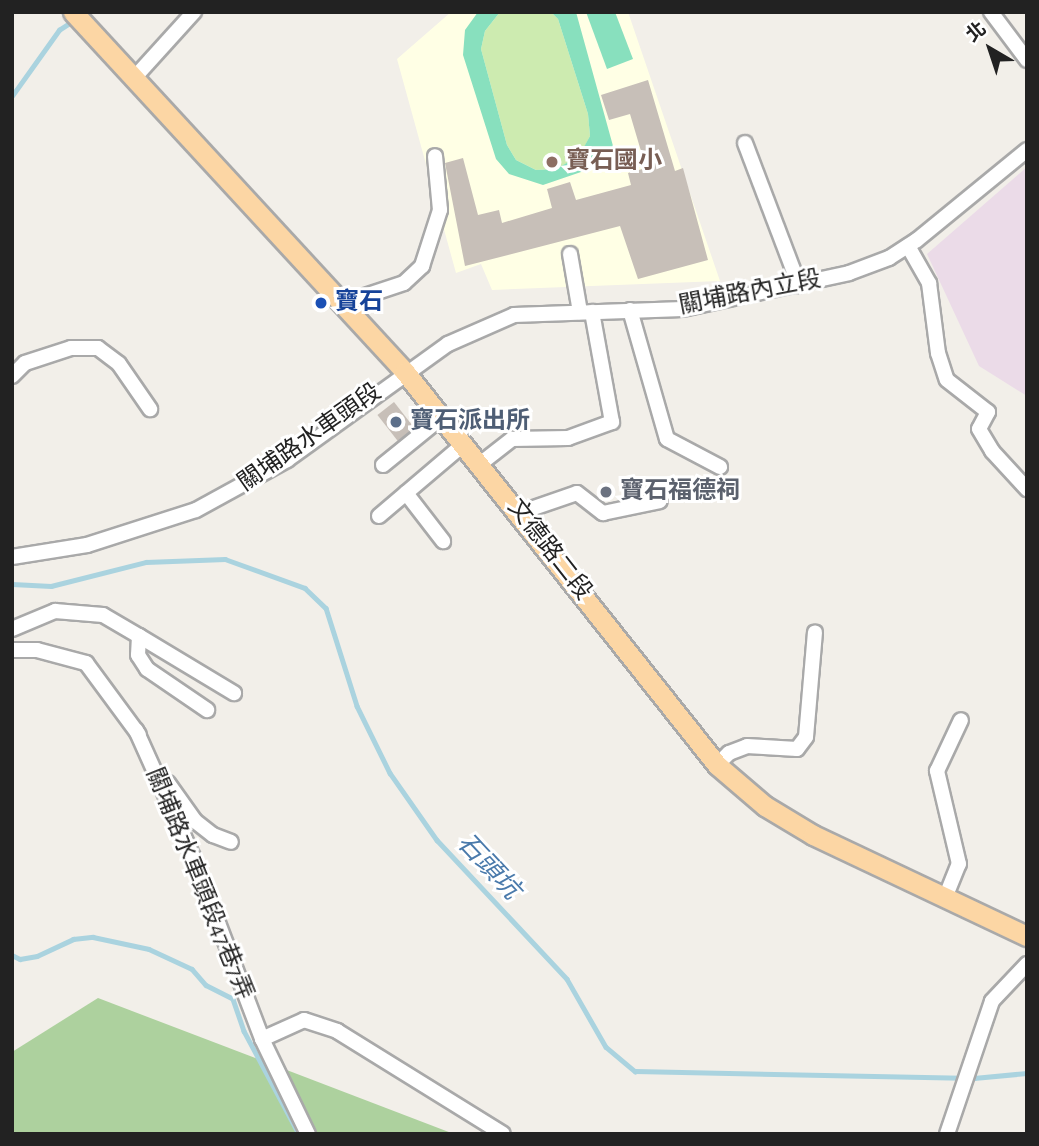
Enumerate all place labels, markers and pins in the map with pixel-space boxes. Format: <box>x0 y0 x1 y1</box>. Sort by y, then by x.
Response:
place label: 寶石國小 <box>566 148 662 176</box>
marker: 寶石國小 <box>544 154 560 170</box>
place label: 寶石 <box>335 289 383 317</box>
marker: 寶石 <box>313 295 329 311</box>
place label: 寶石派出所 <box>410 408 530 436</box>
marker: 寶石派出所 <box>388 414 404 430</box>
place label: 寶石福德祠 <box>620 478 740 506</box>
marker: 寶石福德祠 <box>598 484 614 500</box>

